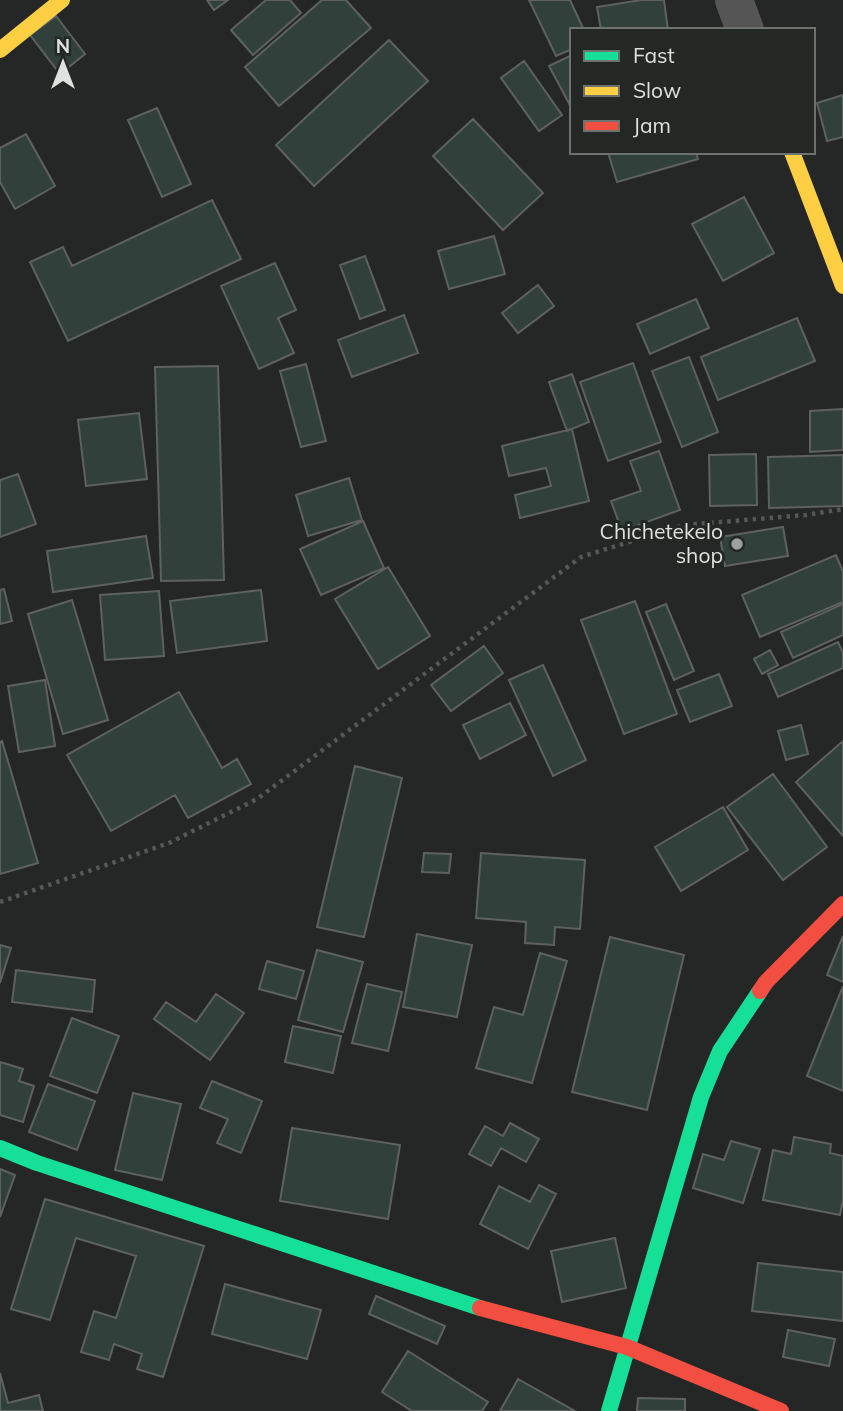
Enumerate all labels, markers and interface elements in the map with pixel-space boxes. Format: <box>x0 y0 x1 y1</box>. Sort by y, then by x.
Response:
north arrow <box>28 28 98 98</box>
legend <box>570 28 815 154</box>
text: N <box>56 34 70 58</box>
text: Fast <box>633 42 675 68</box>
text: Slow <box>633 77 681 103</box>
text: Jam <box>633 112 671 138</box>
place label: Chichetekelo shop <box>600 518 723 568</box>
marker: Chichetekelo shop <box>729 536 745 552</box>

